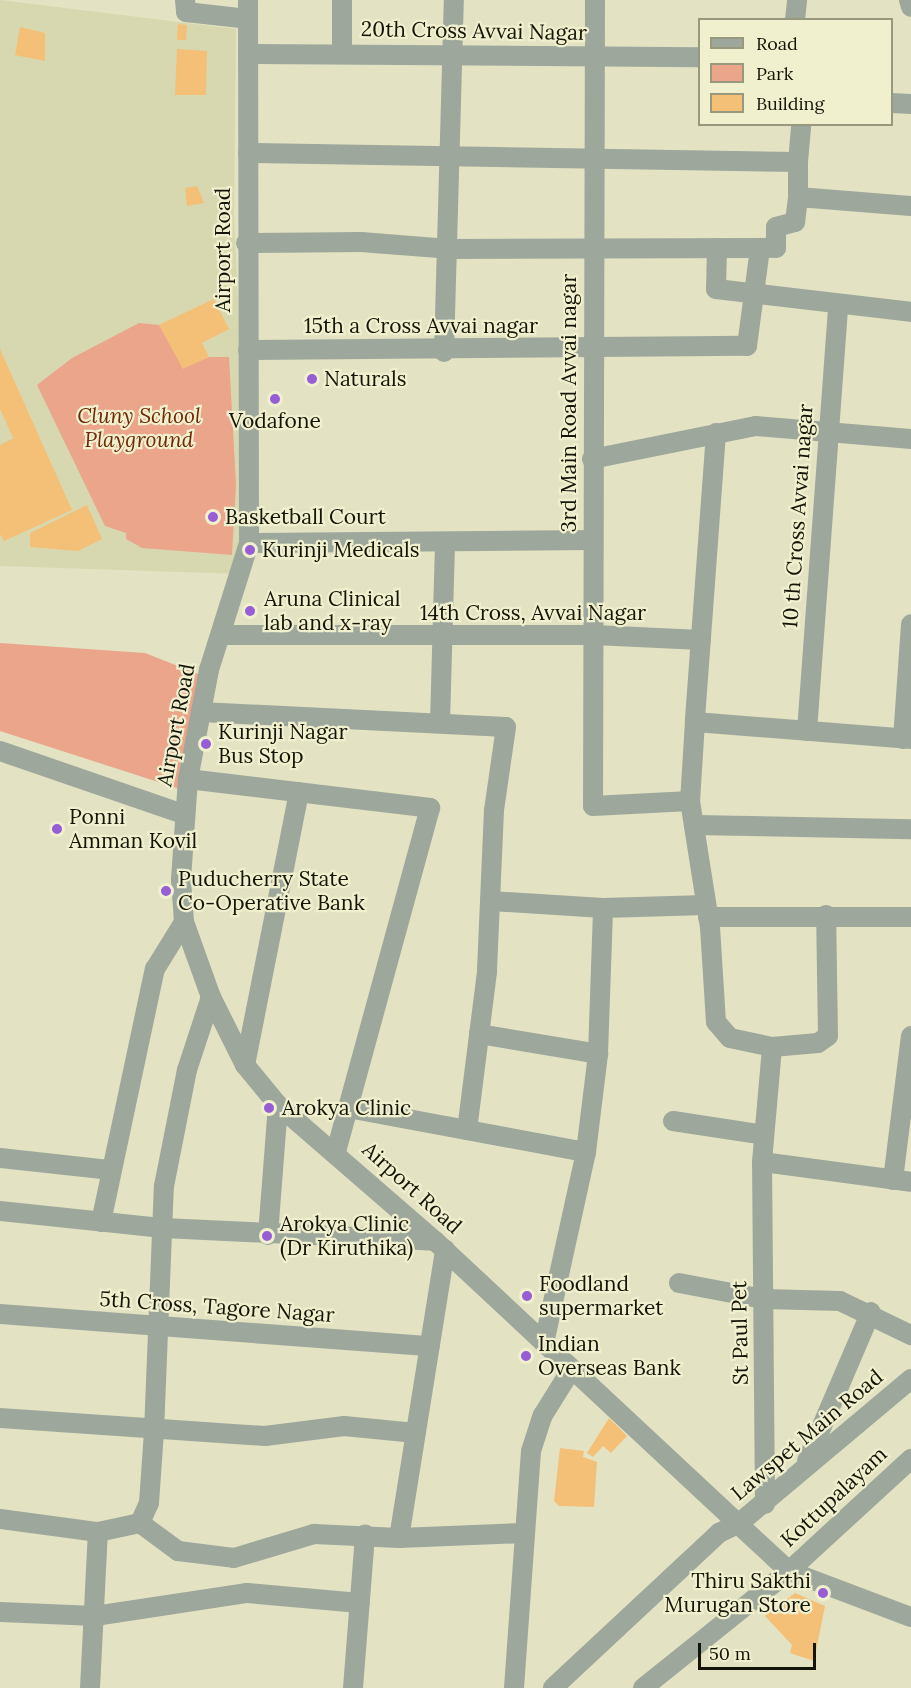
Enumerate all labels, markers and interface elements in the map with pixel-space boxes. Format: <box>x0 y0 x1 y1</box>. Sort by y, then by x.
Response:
street label: 20th Cross Avvai Nagar <box>361 16 587 46</box>
legend <box>698 18 893 126</box>
text: Road <box>756 32 798 55</box>
text: Park <box>756 62 793 85</box>
text: Building <box>756 92 824 115</box>
street label: Airport Road <box>210 188 236 312</box>
street label: 3rd Main Road Avvai nagar <box>556 274 582 532</box>
street label: 15th a Cross Avvai nagar <box>304 313 538 339</box>
place label: Naturals <box>324 366 406 392</box>
marker: Naturals <box>305 372 319 386</box>
marker: Vodafone <box>268 392 282 406</box>
park label: Cluny School Playground <box>77 403 201 453</box>
street label: 10 th Cross Avvai nagar <box>778 403 818 629</box>
place label: Vodafone <box>229 408 321 434</box>
place label: Basketball Court <box>225 504 386 530</box>
marker: Basketball Court <box>206 510 220 524</box>
place label: Kurinji Medicals <box>262 537 419 563</box>
marker: Kurinji Medicals <box>243 543 257 557</box>
place label: Aruna Clinical lab and x-ray <box>264 586 400 636</box>
street label: 14th Cross, Avvai Nagar <box>420 600 646 626</box>
marker: Aruna Clinical lab and x-ray <box>241 602 259 620</box>
street label: Airport Road <box>152 661 200 789</box>
place label: Kurinji Nagar Bus Stop <box>218 719 347 769</box>
marker: Kurinji Nagar Bus Stop <box>199 737 213 751</box>
place label: Ponni Amman Kovil <box>69 804 197 854</box>
marker: Ponni Amman Kovil <box>50 822 64 836</box>
place label: Puducherry State Co-Operative Bank <box>178 866 365 916</box>
marker: Puducherry State Co-Operative Bank <box>159 884 173 898</box>
place label: Arokya Clinic <box>282 1095 411 1121</box>
marker: Arokya Clinic <box>260 1099 278 1117</box>
street label: Airport Road <box>357 1137 467 1239</box>
place label: Arokya Clinic (Dr Kiruthika) <box>280 1211 413 1261</box>
marker: Arokya Clinic (Dr Kiruthika) <box>258 1227 276 1245</box>
place label: Foodland supermarket <box>539 1271 663 1321</box>
street label: St Paul Pet <box>726 1281 754 1385</box>
street label: 5th Cross, Tagore Nagar <box>99 1286 335 1328</box>
marker: Foodland supermarket <box>520 1289 534 1303</box>
place label: Indian Overseas Bank <box>538 1331 681 1381</box>
marker: Indian Overseas Bank <box>519 1349 533 1363</box>
street label: Lawspet Main Road <box>726 1364 888 1506</box>
street label: Kottupalayam <box>776 1442 892 1552</box>
place label: Thiru Sakthi Murugan Store <box>664 1568 811 1618</box>
marker: Thiru Sakthi Murugan Store <box>816 1586 830 1600</box>
scale bar <box>701 1631 820 1669</box>
text: 50 m <box>709 1642 751 1665</box>

